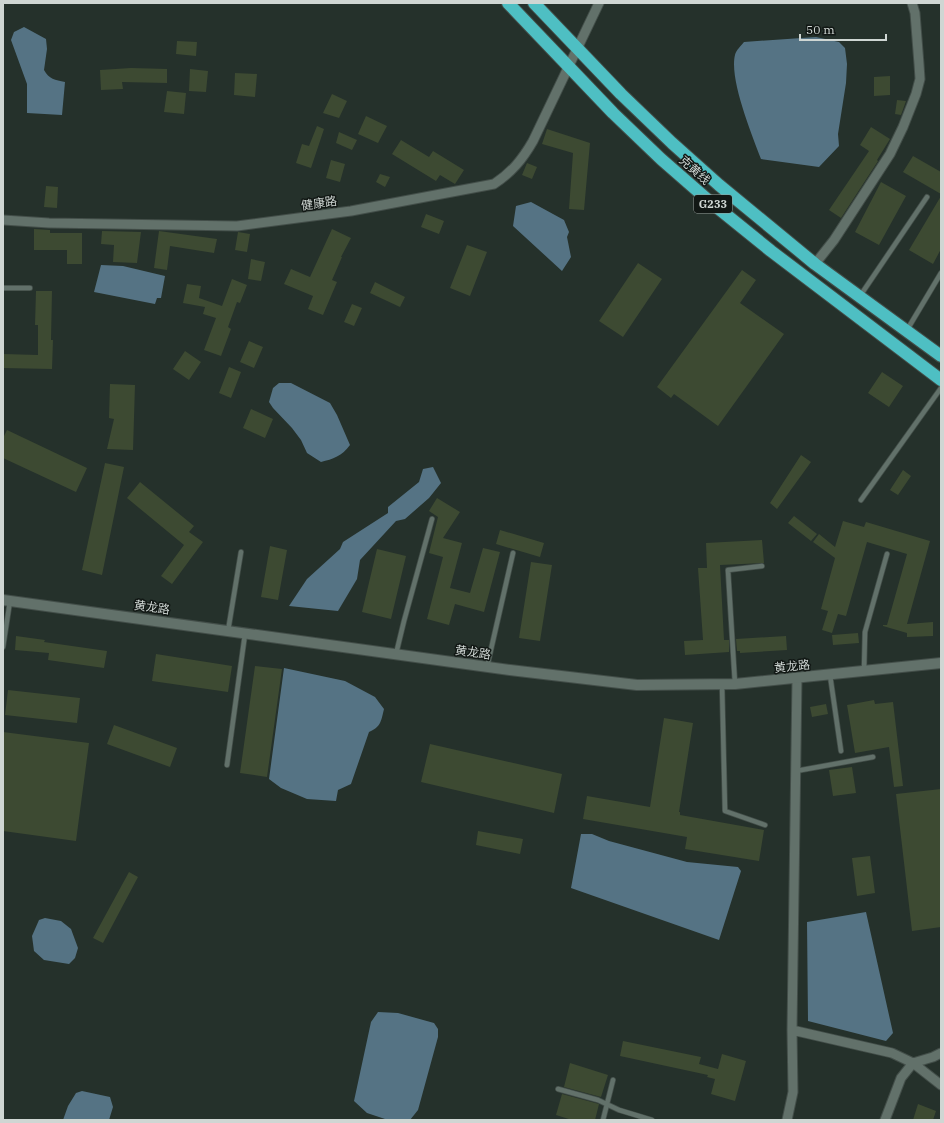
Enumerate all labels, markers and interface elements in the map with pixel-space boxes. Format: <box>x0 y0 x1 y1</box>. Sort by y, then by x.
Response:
scale bar <box>800 16 886 42</box>
text: 50 m <box>806 22 835 37</box>
street label: 克黄线 <box>677 152 713 188</box>
street label: 健康路 <box>300 193 338 213</box>
road number: G233 <box>694 195 732 213</box>
street label: 黄龙路 <box>133 597 171 617</box>
street label: 黄龙路 <box>454 642 492 662</box>
street label: 黄龙路 <box>773 657 811 675</box>

